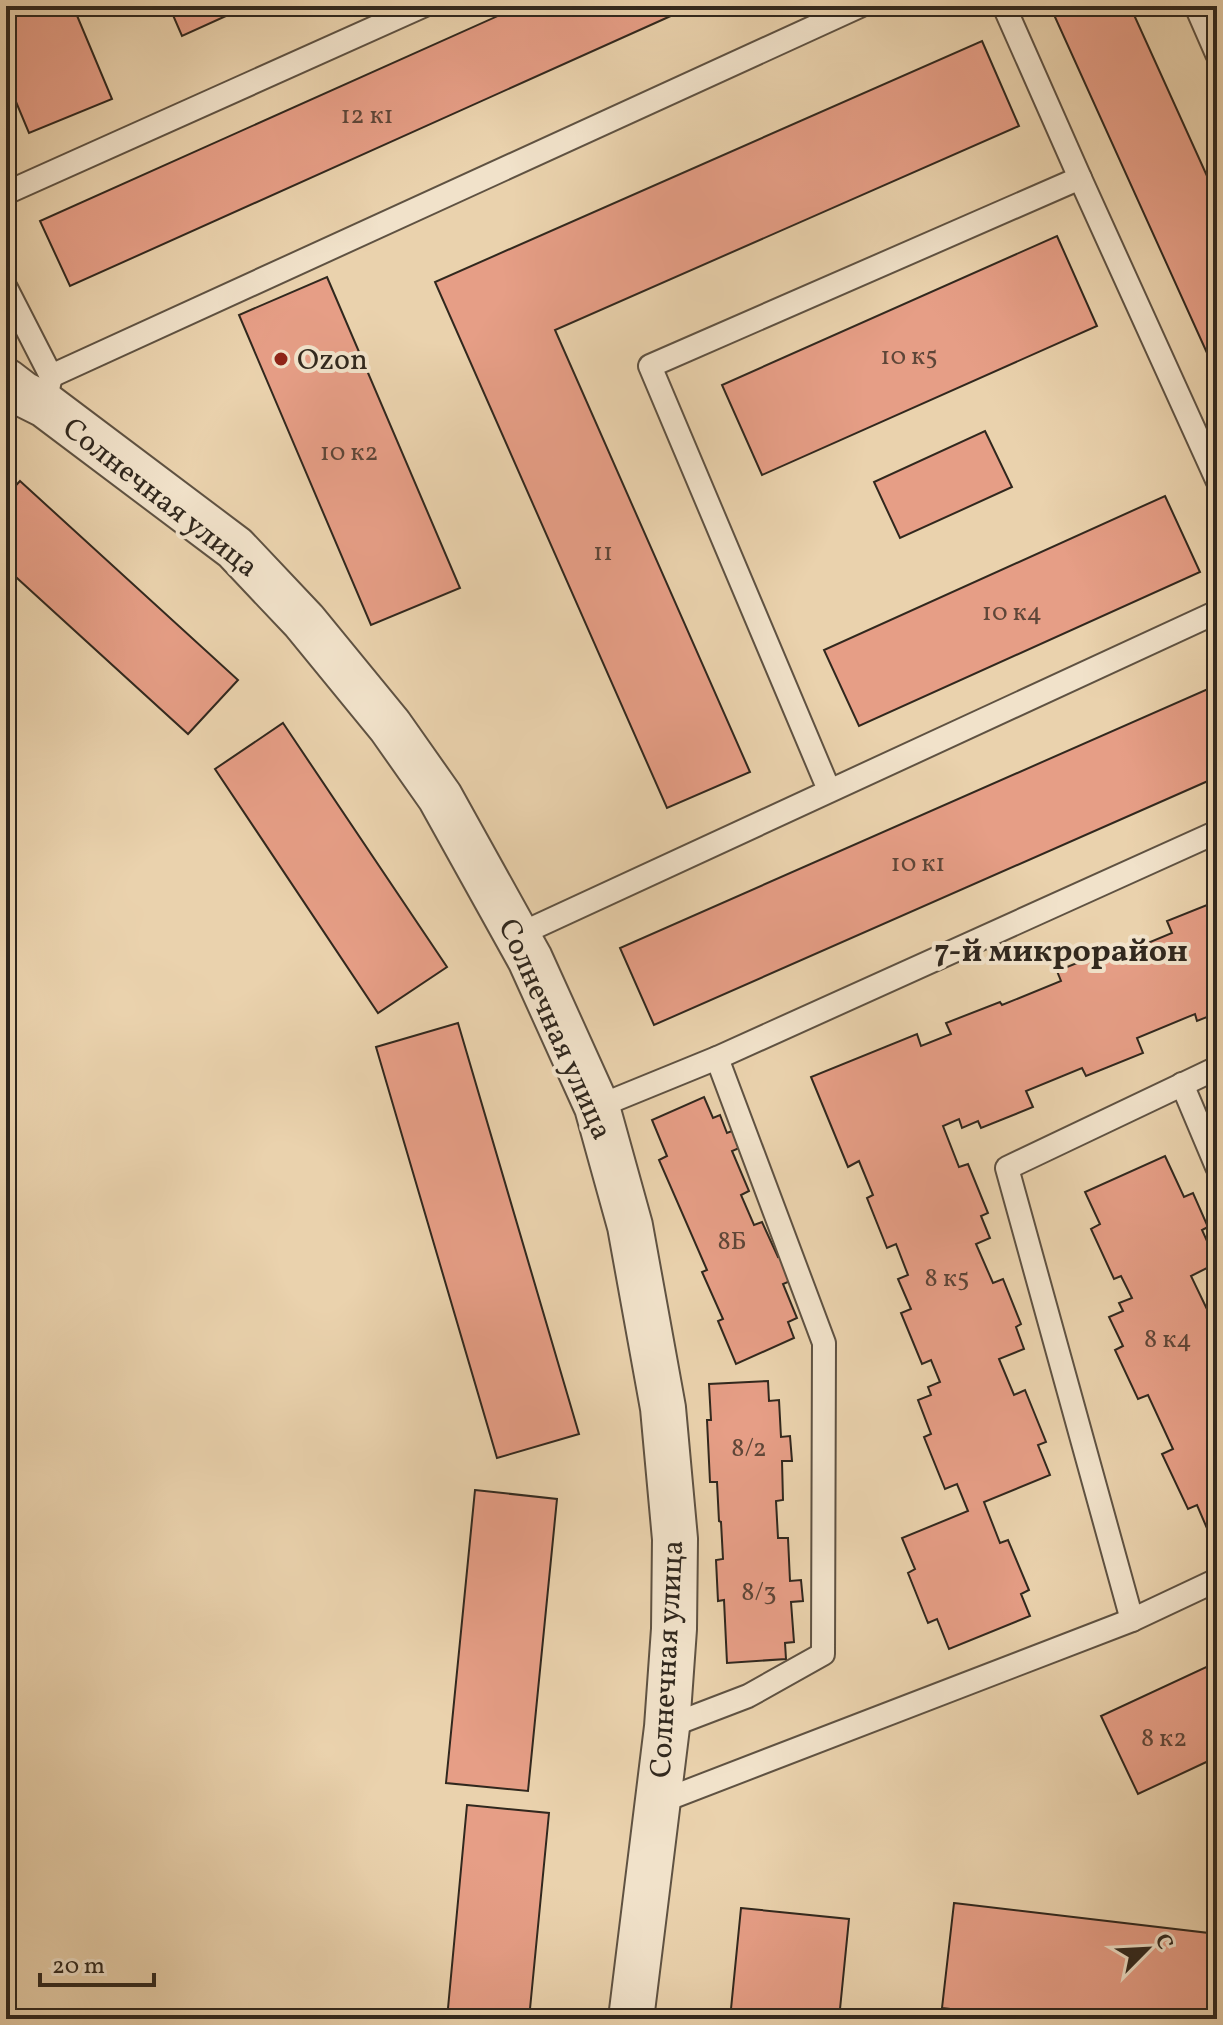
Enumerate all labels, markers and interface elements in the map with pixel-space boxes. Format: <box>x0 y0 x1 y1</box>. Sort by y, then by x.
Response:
house number: 12 к1 <box>340 98 394 134</box>
house number: 10 к5 <box>880 339 938 375</box>
place label: Ozon <box>297 340 368 382</box>
marker: Ozon <box>272 350 290 368</box>
street label: Солнечная улица <box>53 409 266 588</box>
house number: 10 к2 <box>320 435 378 471</box>
house number: 11 <box>593 535 613 571</box>
house number: 10 к4 <box>982 595 1042 631</box>
house number: 10 к1 <box>891 846 945 882</box>
street label: Солнечная улица <box>487 913 622 1147</box>
district label: 7-й микрорайон <box>934 931 1188 975</box>
house number: 8Б <box>717 1224 747 1260</box>
house number: 8 к5 <box>925 1261 969 1297</box>
house number: 8 к4 <box>1144 1322 1192 1358</box>
house number: 8/2 <box>731 1431 767 1467</box>
street label: Солнечная улица <box>641 1539 695 1779</box>
house number: 8/3 <box>741 1575 777 1611</box>
house number: 8 к2 <box>1141 1721 1187 1757</box>
north arrow <box>1107 1909 1187 1989</box>
text: С <box>1146 1929 1180 1955</box>
scale bar <box>40 1937 154 1987</box>
text: 20 m <box>52 1950 105 1984</box>

